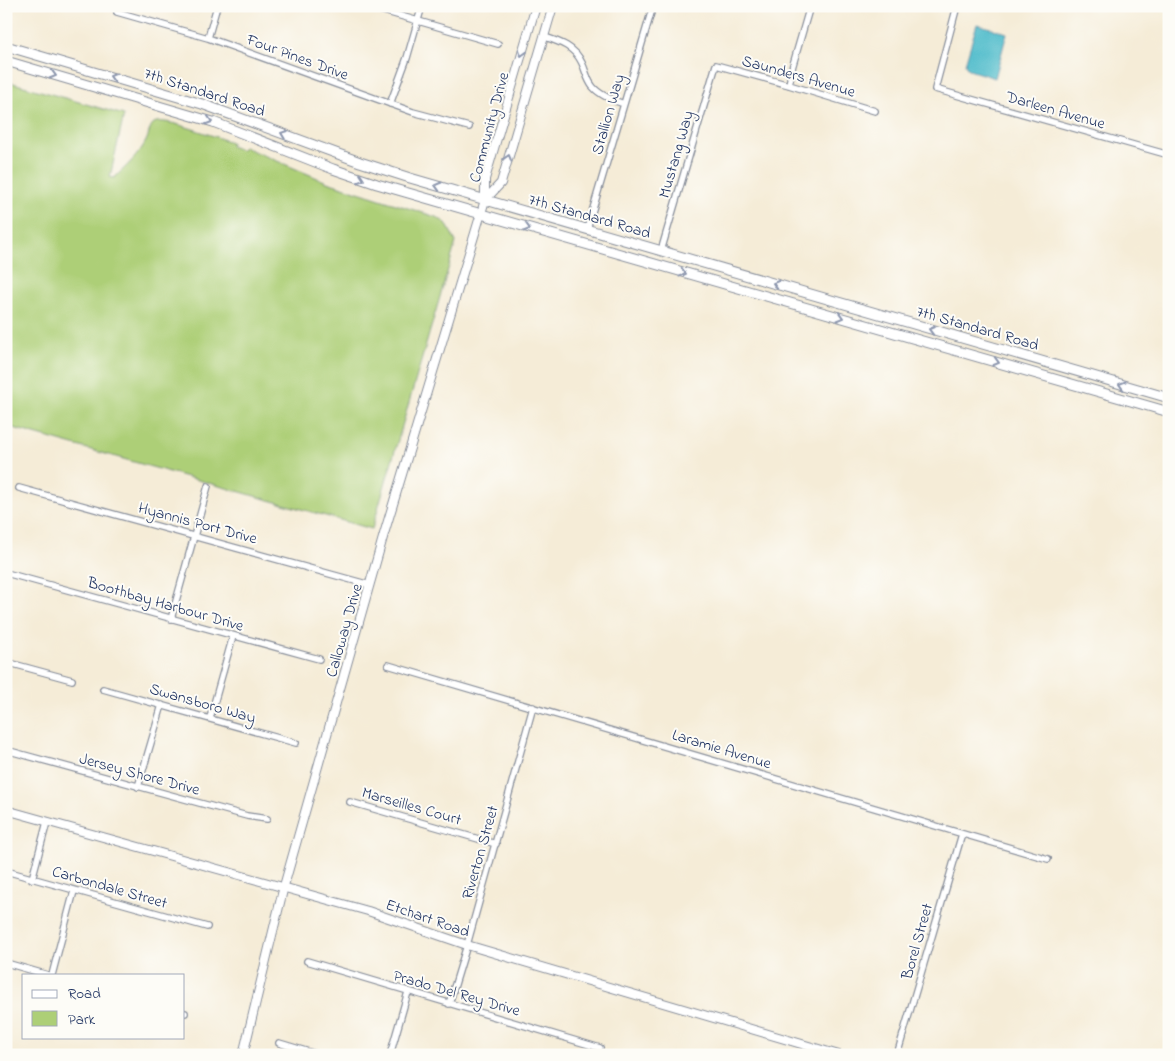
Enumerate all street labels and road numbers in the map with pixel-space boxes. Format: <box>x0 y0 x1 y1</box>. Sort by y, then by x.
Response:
street label: Four Pines Drive <box>242 28 353 88</box>
street label: Saunders Avenue <box>739 49 859 105</box>
street label: 7th Standard Road <box>141 62 268 124</box>
street label: Community Drive <box>464 69 516 185</box>
street label: Stallion Way <box>586 71 632 158</box>
street label: Darleen Avenue <box>1002 85 1109 137</box>
street label: Mustang Way <box>653 108 701 201</box>
street label: 7th Standard Road <box>526 188 653 246</box>
street label: 7th Standard Road <box>914 300 1041 358</box>
street label: Hyannis Port Drive <box>135 497 260 552</box>
street label: Boothbay Harbour Drive <box>84 571 247 639</box>
street label: Calloway Drive <box>320 580 370 680</box>
street label: Swansboro Way <box>147 677 258 731</box>
street label: Laramie Avenue <box>669 723 775 777</box>
street label: Jersey Shore Drive <box>77 747 203 803</box>
street label: Marseilles Court <box>359 781 465 833</box>
street label: Riverton Street <box>456 802 506 902</box>
street label: Carbondale Street <box>49 860 170 916</box>
street label: Etchart Road <box>382 893 473 944</box>
street label: Borel Street <box>895 900 940 983</box>
street label: Prado Del Rey Drive <box>390 964 524 1024</box>

